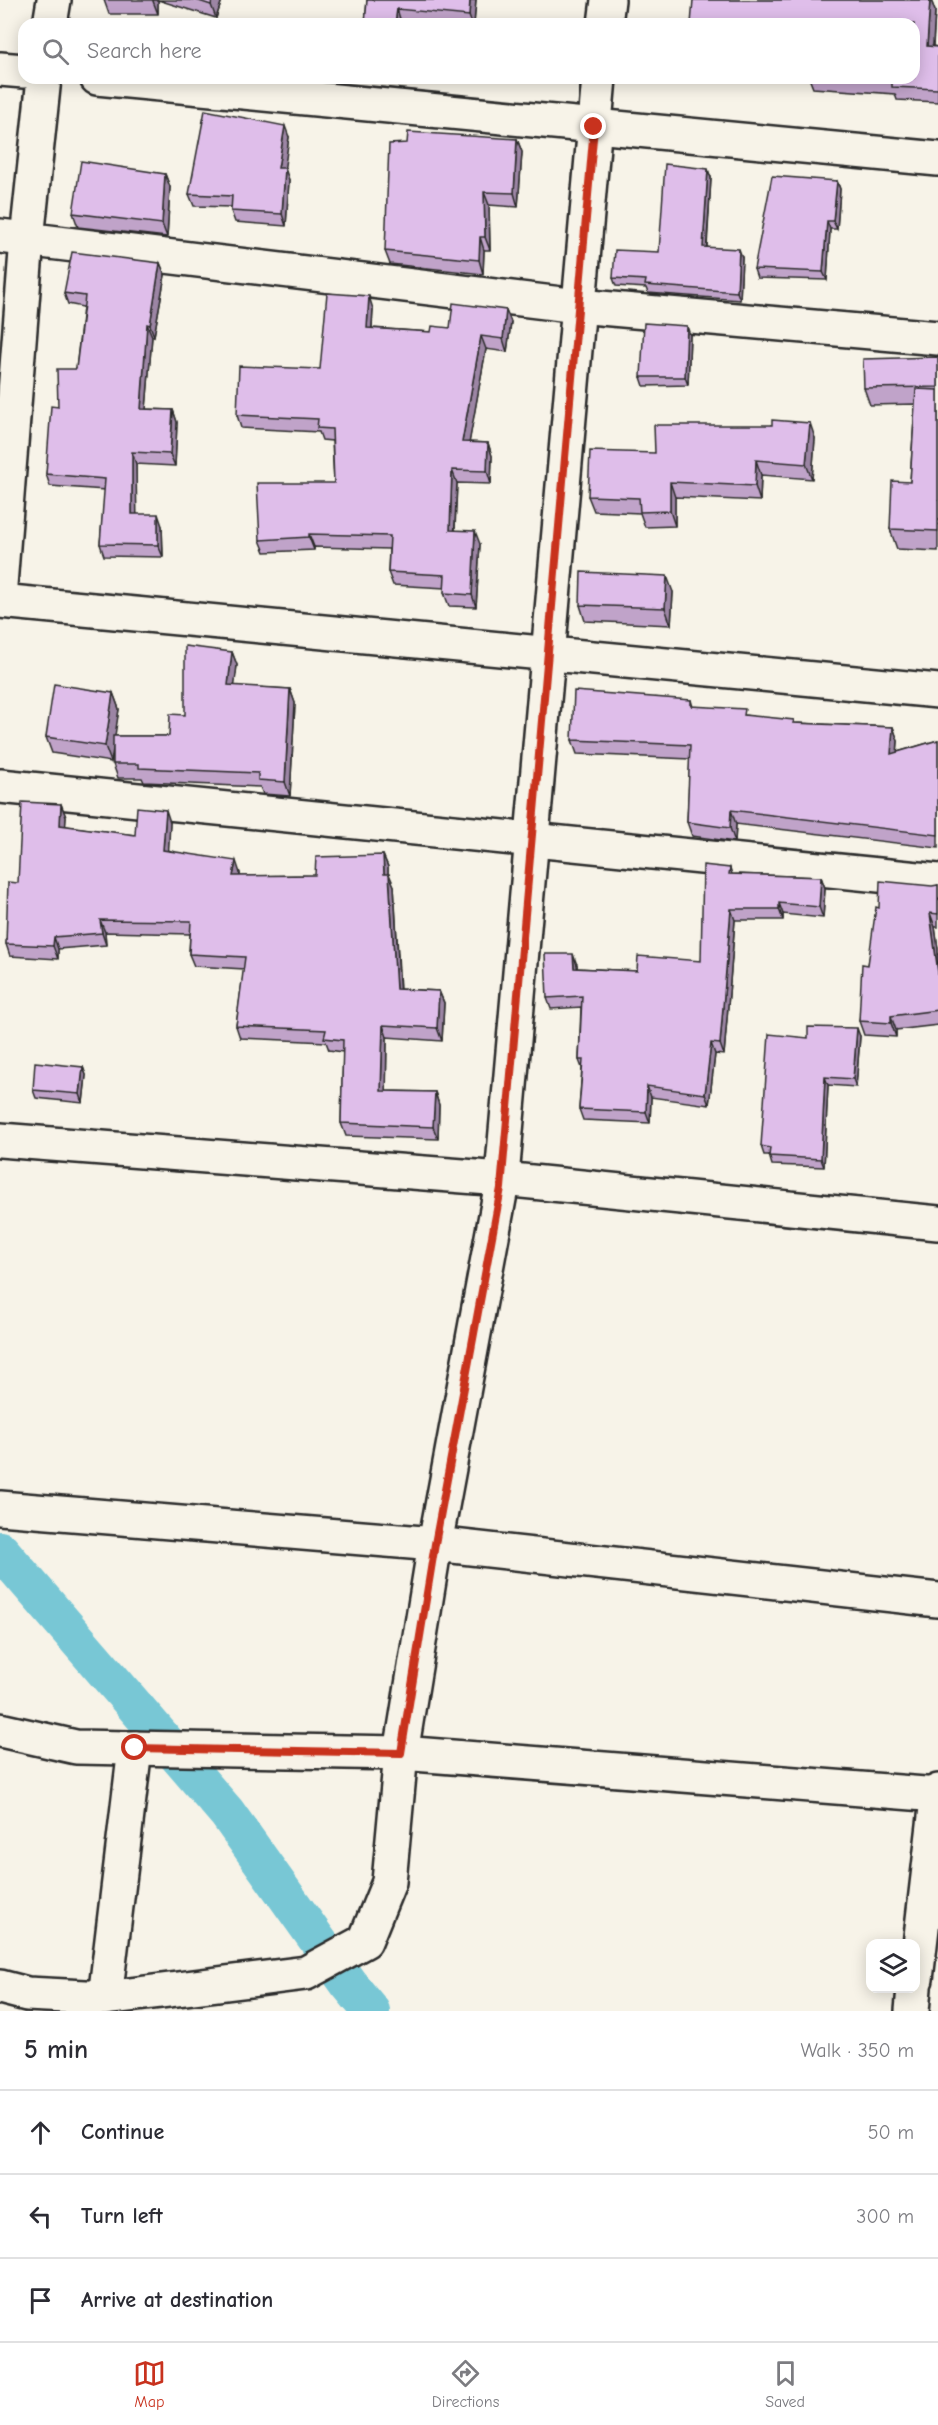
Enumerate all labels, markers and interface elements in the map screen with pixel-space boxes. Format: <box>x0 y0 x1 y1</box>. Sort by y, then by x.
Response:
search box <box>18 18 920 84</box>
icon: search <box>39 35 72 68</box>
text: Search here <box>87 38 202 64</box>
route end <box>580 113 606 139</box>
route start <box>121 1734 147 1760</box>
map controls <box>866 1939 920 1993</box>
button: layers <box>866 1939 920 1993</box>
text: 5 min <box>24 2035 88 2065</box>
text: Walk · 350 m <box>800 2039 914 2062</box>
icon: ahead <box>24 2116 57 2149</box>
text: Continue <box>81 2119 164 2145</box>
text: 50 m <box>868 2121 914 2144</box>
icon: left <box>24 2200 57 2233</box>
text: Turn left <box>81 2203 163 2229</box>
text: 300 m <box>856 2205 914 2228</box>
icon: arrive <box>24 2284 57 2317</box>
text: Arrive at destination <box>81 2287 273 2313</box>
tab: Map <box>133 2357 166 2411</box>
tab: Directions <box>432 2357 499 2411</box>
tab: Saved <box>765 2357 805 2411</box>

